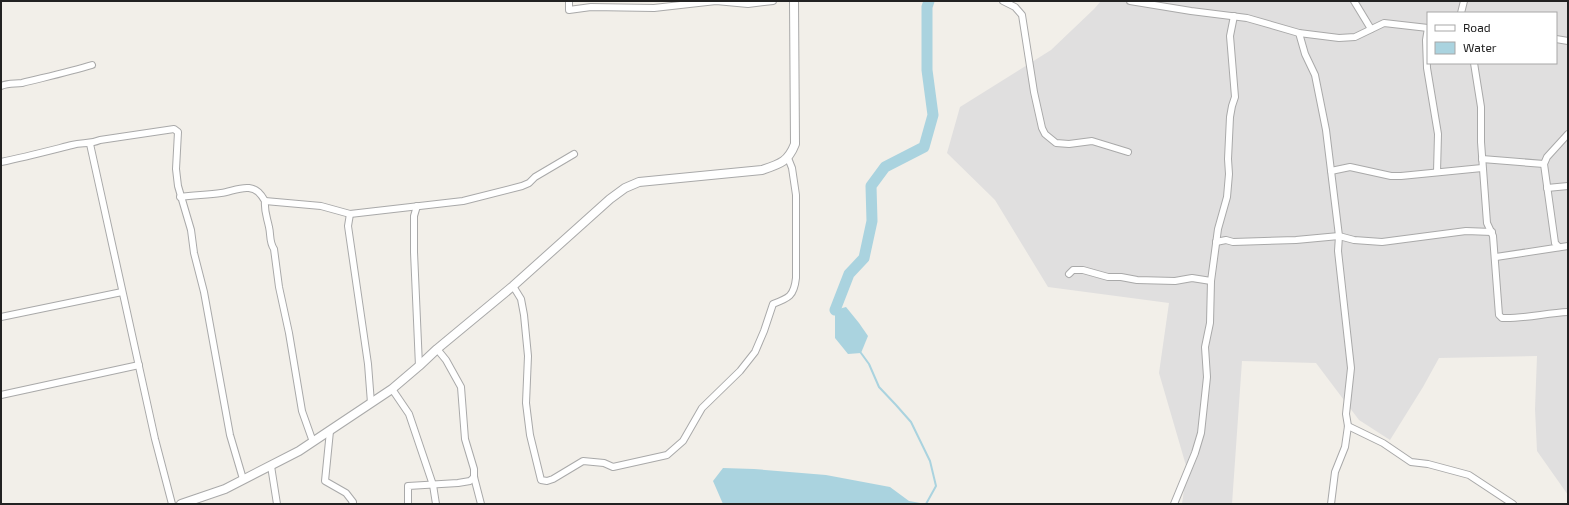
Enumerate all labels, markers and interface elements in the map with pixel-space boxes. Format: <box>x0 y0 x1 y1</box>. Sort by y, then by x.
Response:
legend <box>1427 12 1557 64</box>
text: Road <box>1463 20 1491 34</box>
text: Water <box>1463 40 1497 54</box>

